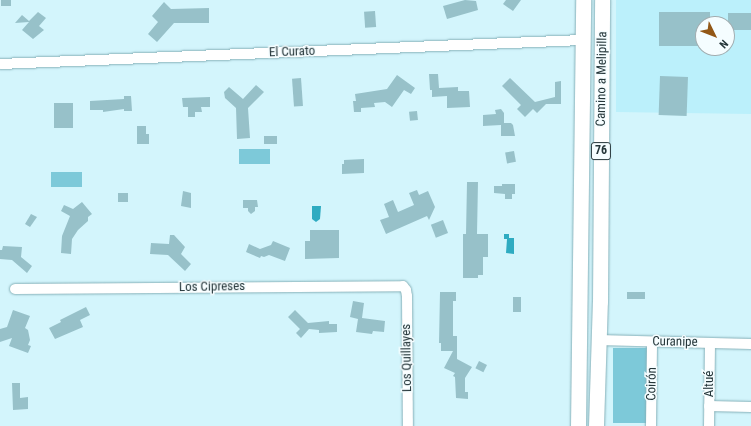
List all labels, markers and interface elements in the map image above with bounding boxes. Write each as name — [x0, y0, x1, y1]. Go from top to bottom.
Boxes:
north arrow — [695, 16, 735, 56]
street label: Camino a Melipilla — [593, 31, 611, 127]
text: N — [716, 37, 730, 51]
street label: El Curato — [269, 43, 315, 61]
road number: 76 — [590, 141, 612, 161]
street label: Los Cipreses — [179, 279, 245, 295]
street label: Los Quillayes — [399, 324, 415, 392]
street label: Curanipe — [652, 334, 698, 350]
street label: Coirón — [644, 367, 660, 401]
street label: Altué — [701, 371, 717, 397]

